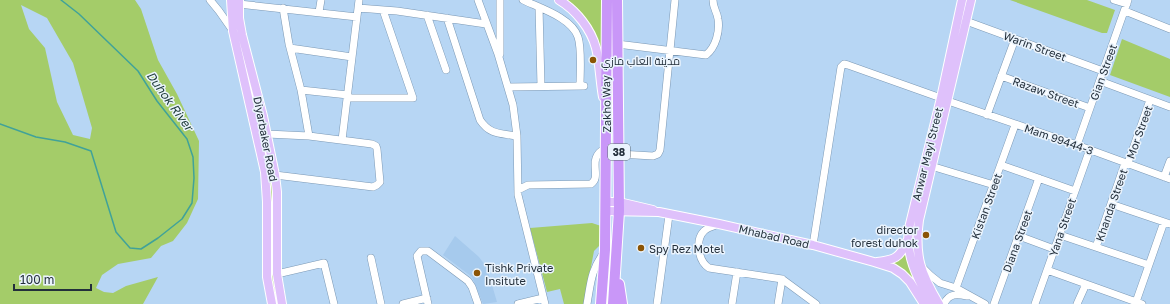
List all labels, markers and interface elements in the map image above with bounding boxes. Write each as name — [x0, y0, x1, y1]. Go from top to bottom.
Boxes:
street label: Warin Street — [1002, 29, 1068, 63]
street label: Gian Street — [1087, 42, 1119, 102]
place label: مدينة العاب مازي — [601, 54, 680, 70]
marker: مدينة العاب مازي — [588, 55, 598, 65]
water label: Duhok River — [143, 68, 198, 135]
street label: Razaw Street — [1011, 74, 1081, 110]
street label: Zakho Way — [599, 75, 613, 133]
street label: Diyarbaker Road — [251, 95, 281, 183]
street label: Mor Street — [1123, 104, 1155, 160]
street label: Anwar Mayi Street — [909, 106, 945, 202]
street label: Mam 99444-3 — [1023, 121, 1095, 157]
road number: 38 — [608, 144, 630, 160]
street label: Khanda Street — [1093, 167, 1129, 243]
street label: Kistan Street — [968, 171, 1004, 241]
street label: Yana Street — [1046, 196, 1078, 258]
street label: Diana Street — [1000, 208, 1034, 274]
street label: Mhabad Road — [738, 222, 810, 250]
place label: director forest duhok — [851, 223, 919, 249]
marker: director forest duhok — [921, 230, 931, 240]
place label: Spy Rez Motel — [649, 242, 724, 255]
marker: Spy Rez Motel — [636, 243, 646, 253]
place label: Tishk Private Insitute — [485, 261, 554, 287]
scale bar — [14, 266, 91, 292]
marker: Tishk Private Insitute — [472, 268, 482, 278]
text: 100 m — [20, 272, 54, 287]

